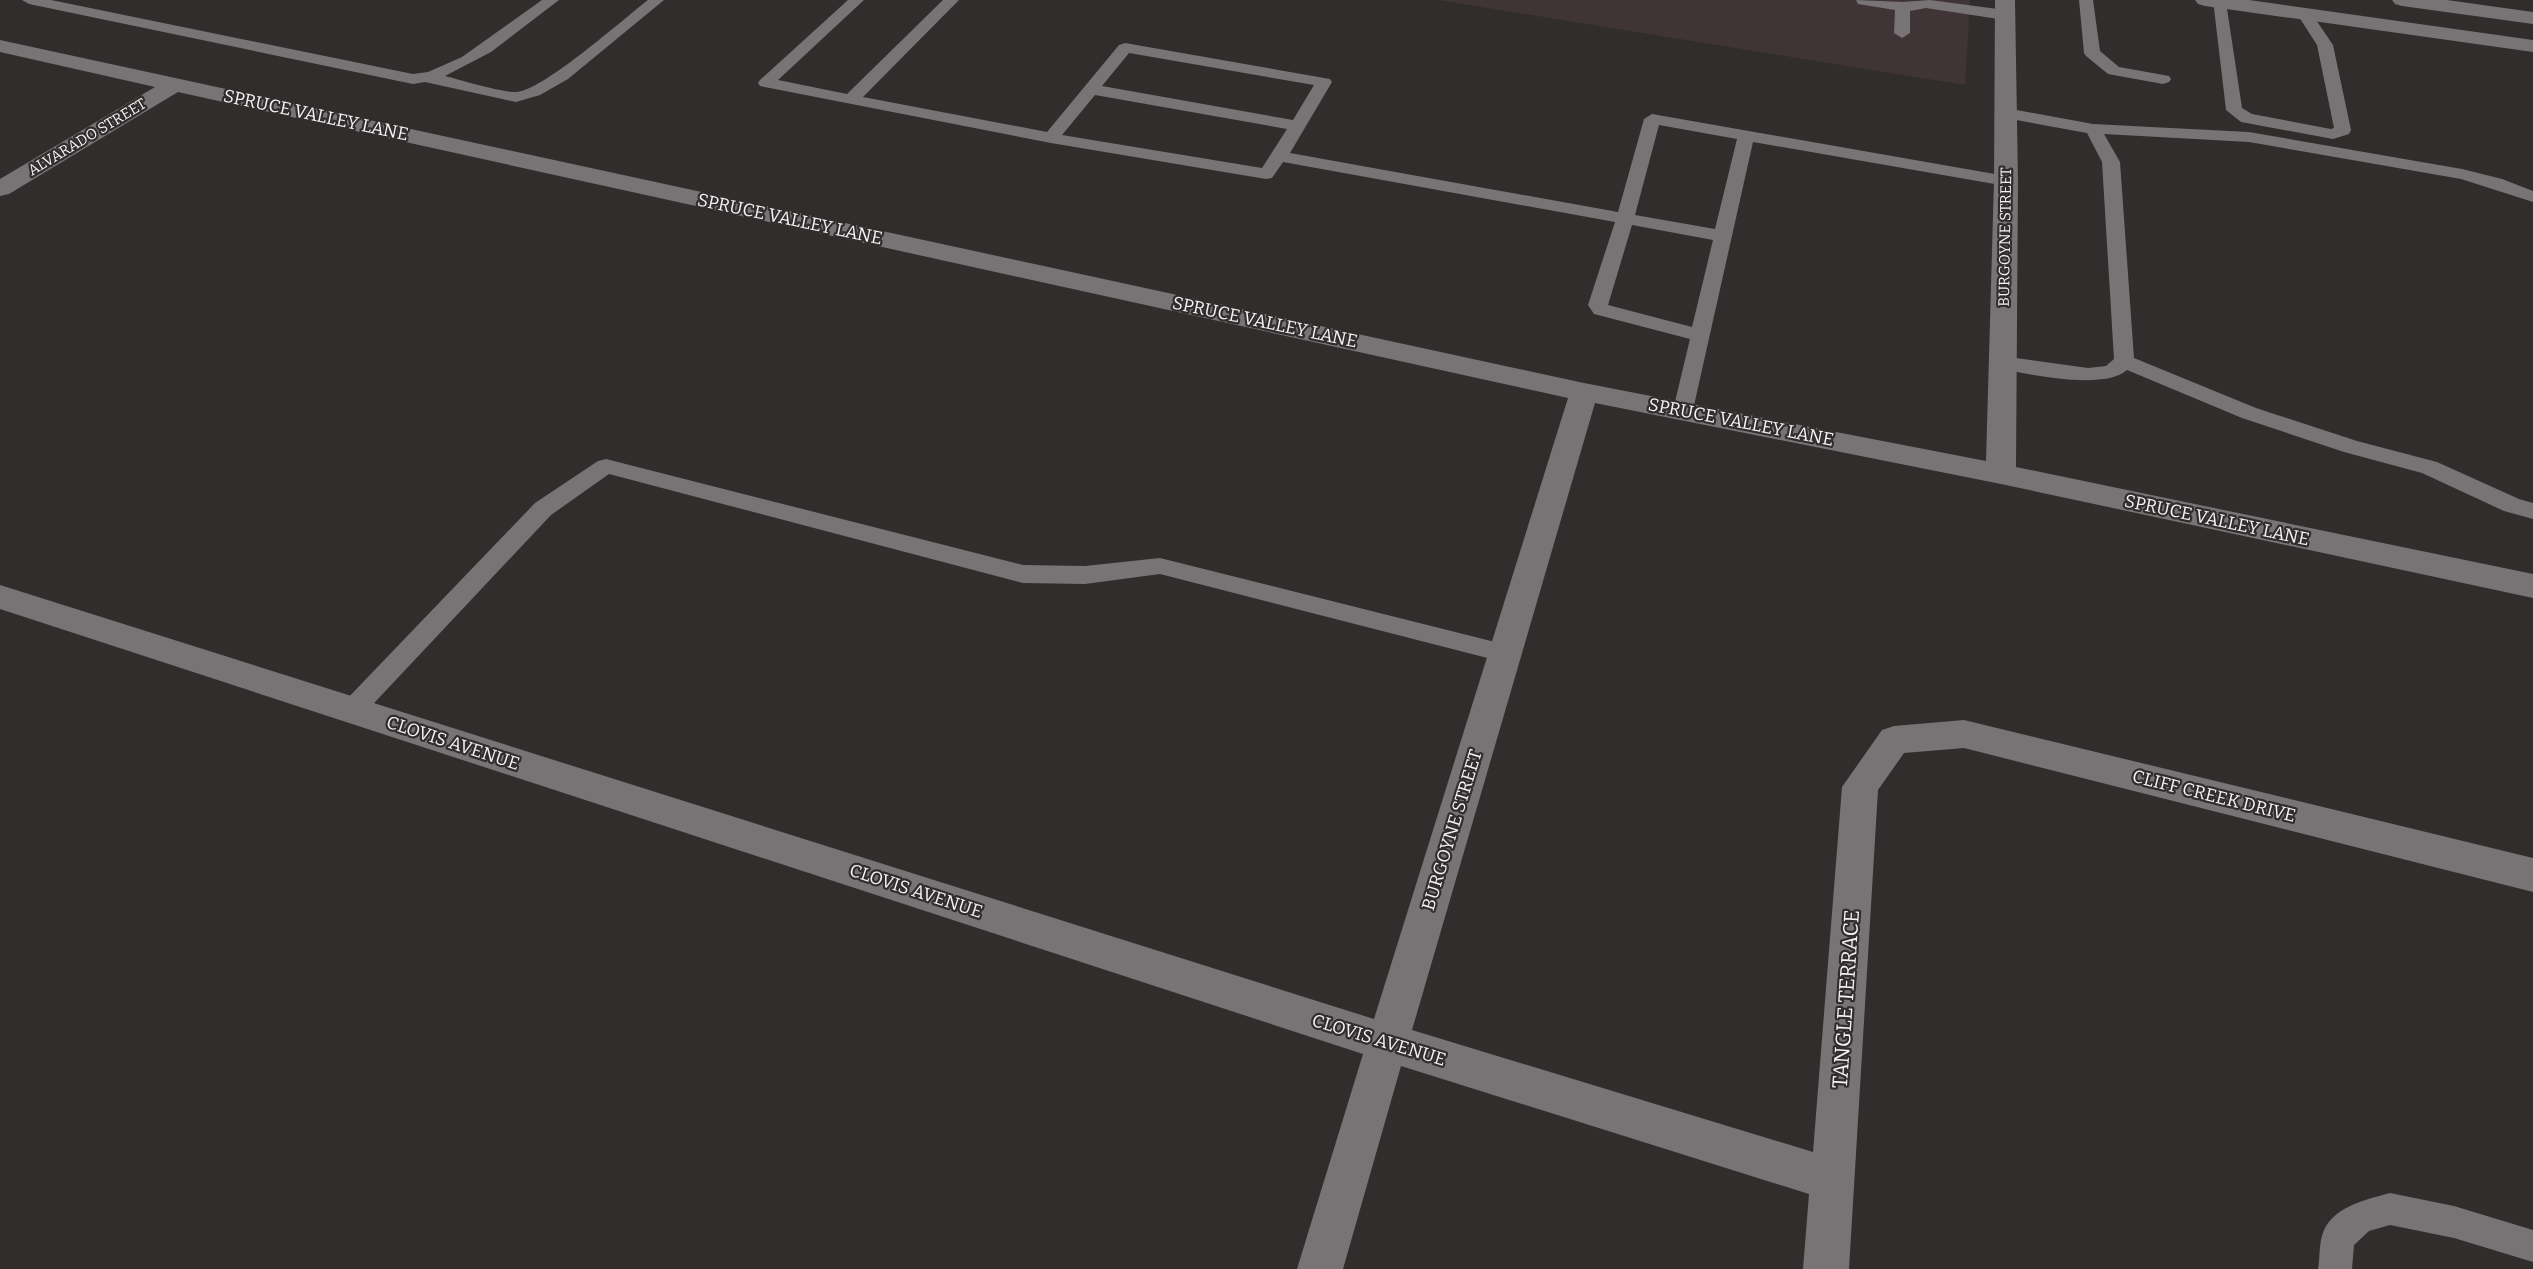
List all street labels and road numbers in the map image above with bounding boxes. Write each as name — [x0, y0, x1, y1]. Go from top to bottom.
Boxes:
street label: SPRUCE VALLEY LANE — [221, 85, 411, 145]
street label: ALVARADO STREET — [25, 94, 150, 179]
street label: BURGOYNE STREET — [1995, 167, 2015, 307]
street label: SPRUCE VALLEY LANE — [695, 189, 885, 249]
street label: SPRUCE VALLEY LANE — [1170, 292, 1360, 352]
street label: SPRUCE VALLEY LANE — [1646, 393, 1836, 451]
street label: SPRUCE VALLEY LANE — [2122, 490, 2312, 550]
street label: CLOVIS AVENUE — [384, 711, 522, 775]
street label: BURGOYNE STREET — [1417, 746, 1487, 913]
street label: CLIFF CREEK DRIVE — [2130, 765, 2298, 827]
street label: CLOVIS AVENUE — [847, 859, 985, 923]
street label: TANGLE TERRACE — [1827, 909, 1865, 1089]
street label: CLOVIS AVENUE — [1309, 1009, 1449, 1071]

